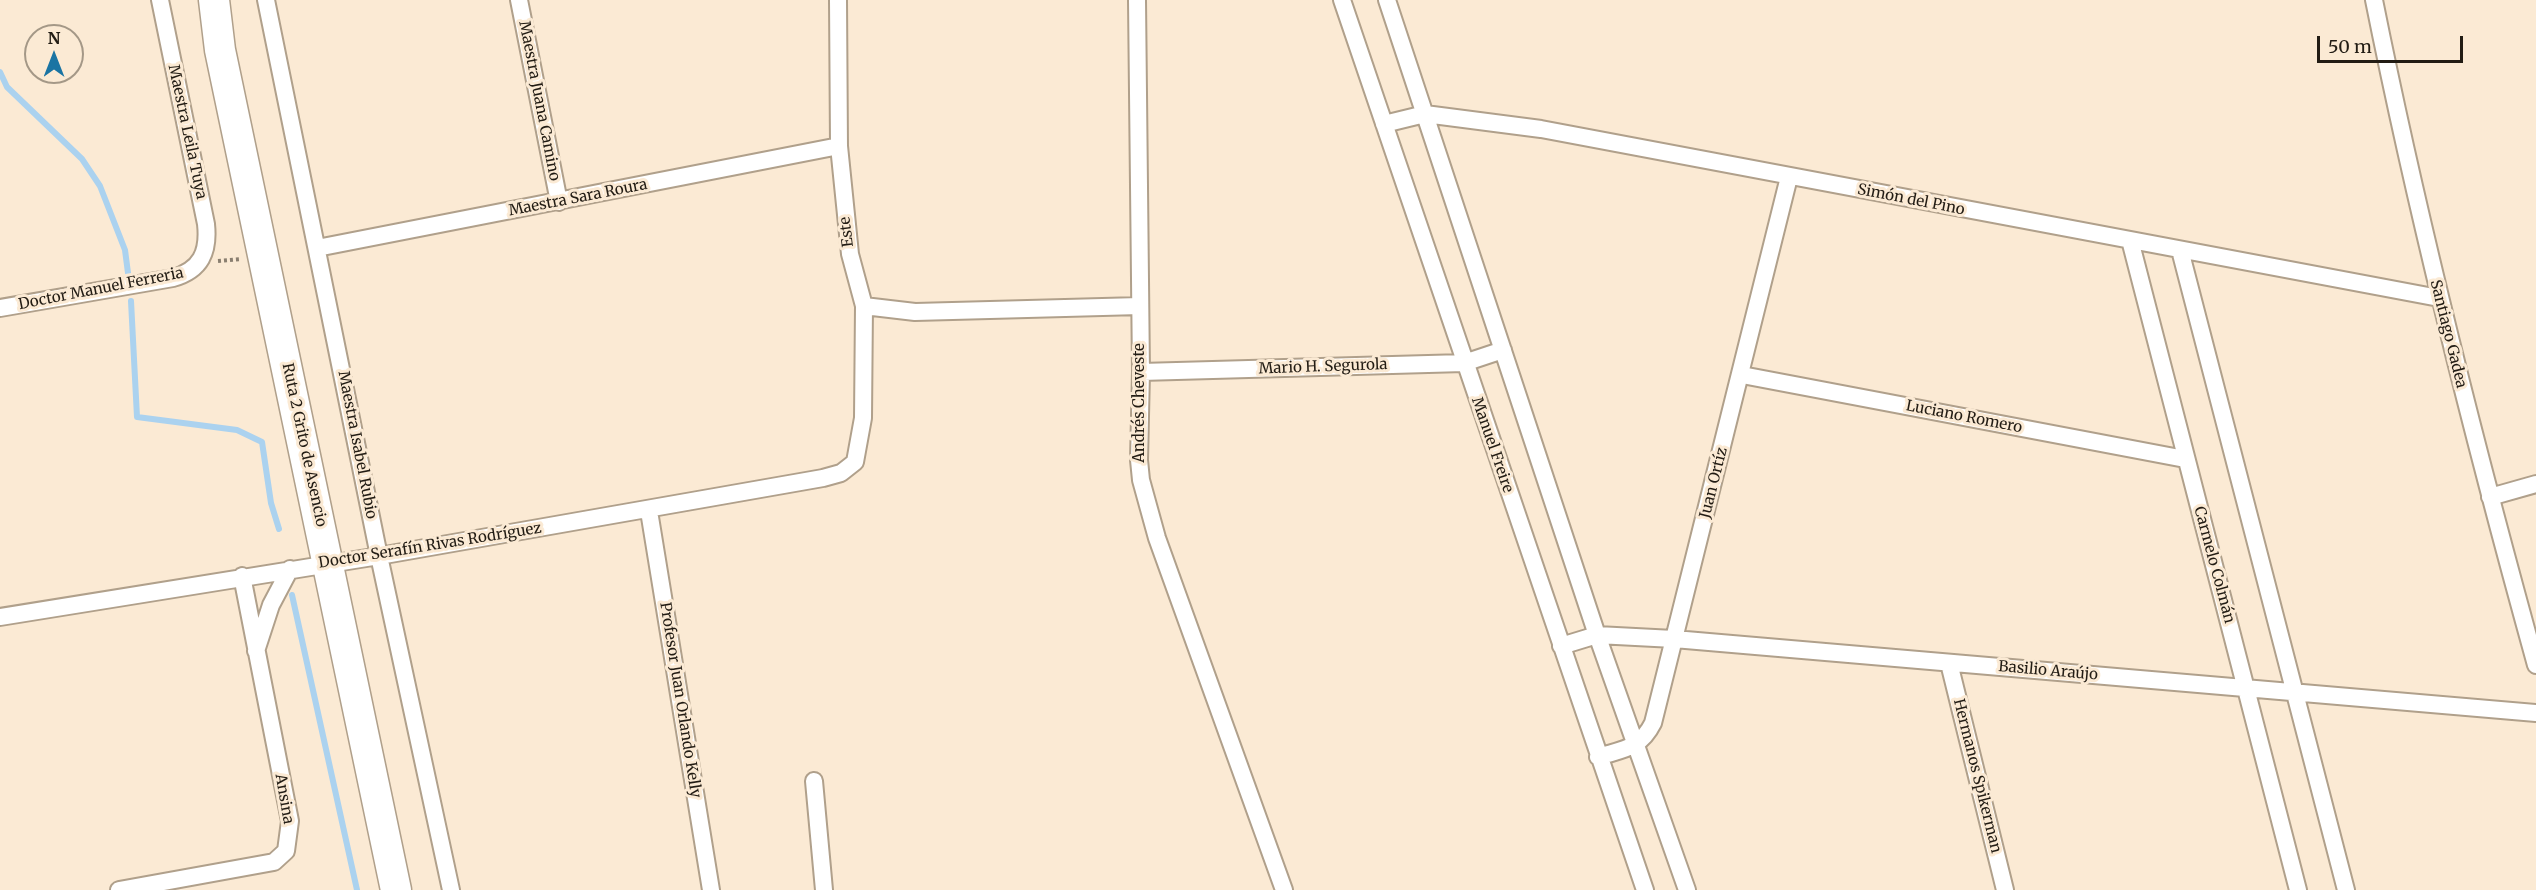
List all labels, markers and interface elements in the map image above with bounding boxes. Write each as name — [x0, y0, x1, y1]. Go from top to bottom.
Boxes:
street label: Maestra Juana Camino — [515, 19, 563, 183]
north arrow — [24, 24, 84, 84]
scale bar — [2320, 24, 2466, 62]
text: N — [48, 28, 60, 48]
text: 50 m — [2328, 35, 2372, 58]
street label: Maestra Leila Tuya — [164, 63, 210, 201]
street label: Maestra Sara Roura — [507, 176, 649, 220]
street label: Simón del Pino — [1856, 181, 1966, 219]
street label: Este — [836, 216, 858, 248]
street label: Doctor Manuel Ferreria — [17, 264, 185, 314]
street label: Santiago Gadea — [2426, 278, 2470, 390]
street label: Andrés Cheveste — [1131, 343, 1149, 463]
street label: Mario H. Segurola — [1258, 356, 1388, 378]
street label: Ruta 2 Grito de Asencio — [278, 362, 330, 528]
street label: Maestra Isabel Rubio — [334, 369, 380, 521]
street label: Manuel Freire — [1467, 395, 1517, 495]
street label: Luciano Romero — [1904, 397, 2024, 437]
street label: Juan Ortíz — [1696, 446, 1732, 520]
street label: Carmelo Colmán — [2190, 505, 2238, 625]
street label: Doctor Serafín Rivas Rodríguez — [317, 519, 543, 573]
street label: Profesor Juan Orlando Kelly — [656, 601, 704, 799]
street label: Basilio Araújo — [1997, 658, 2099, 684]
street label: Hermanos Spikerman — [1949, 697, 2005, 855]
street label: Ansina — [271, 773, 297, 825]

